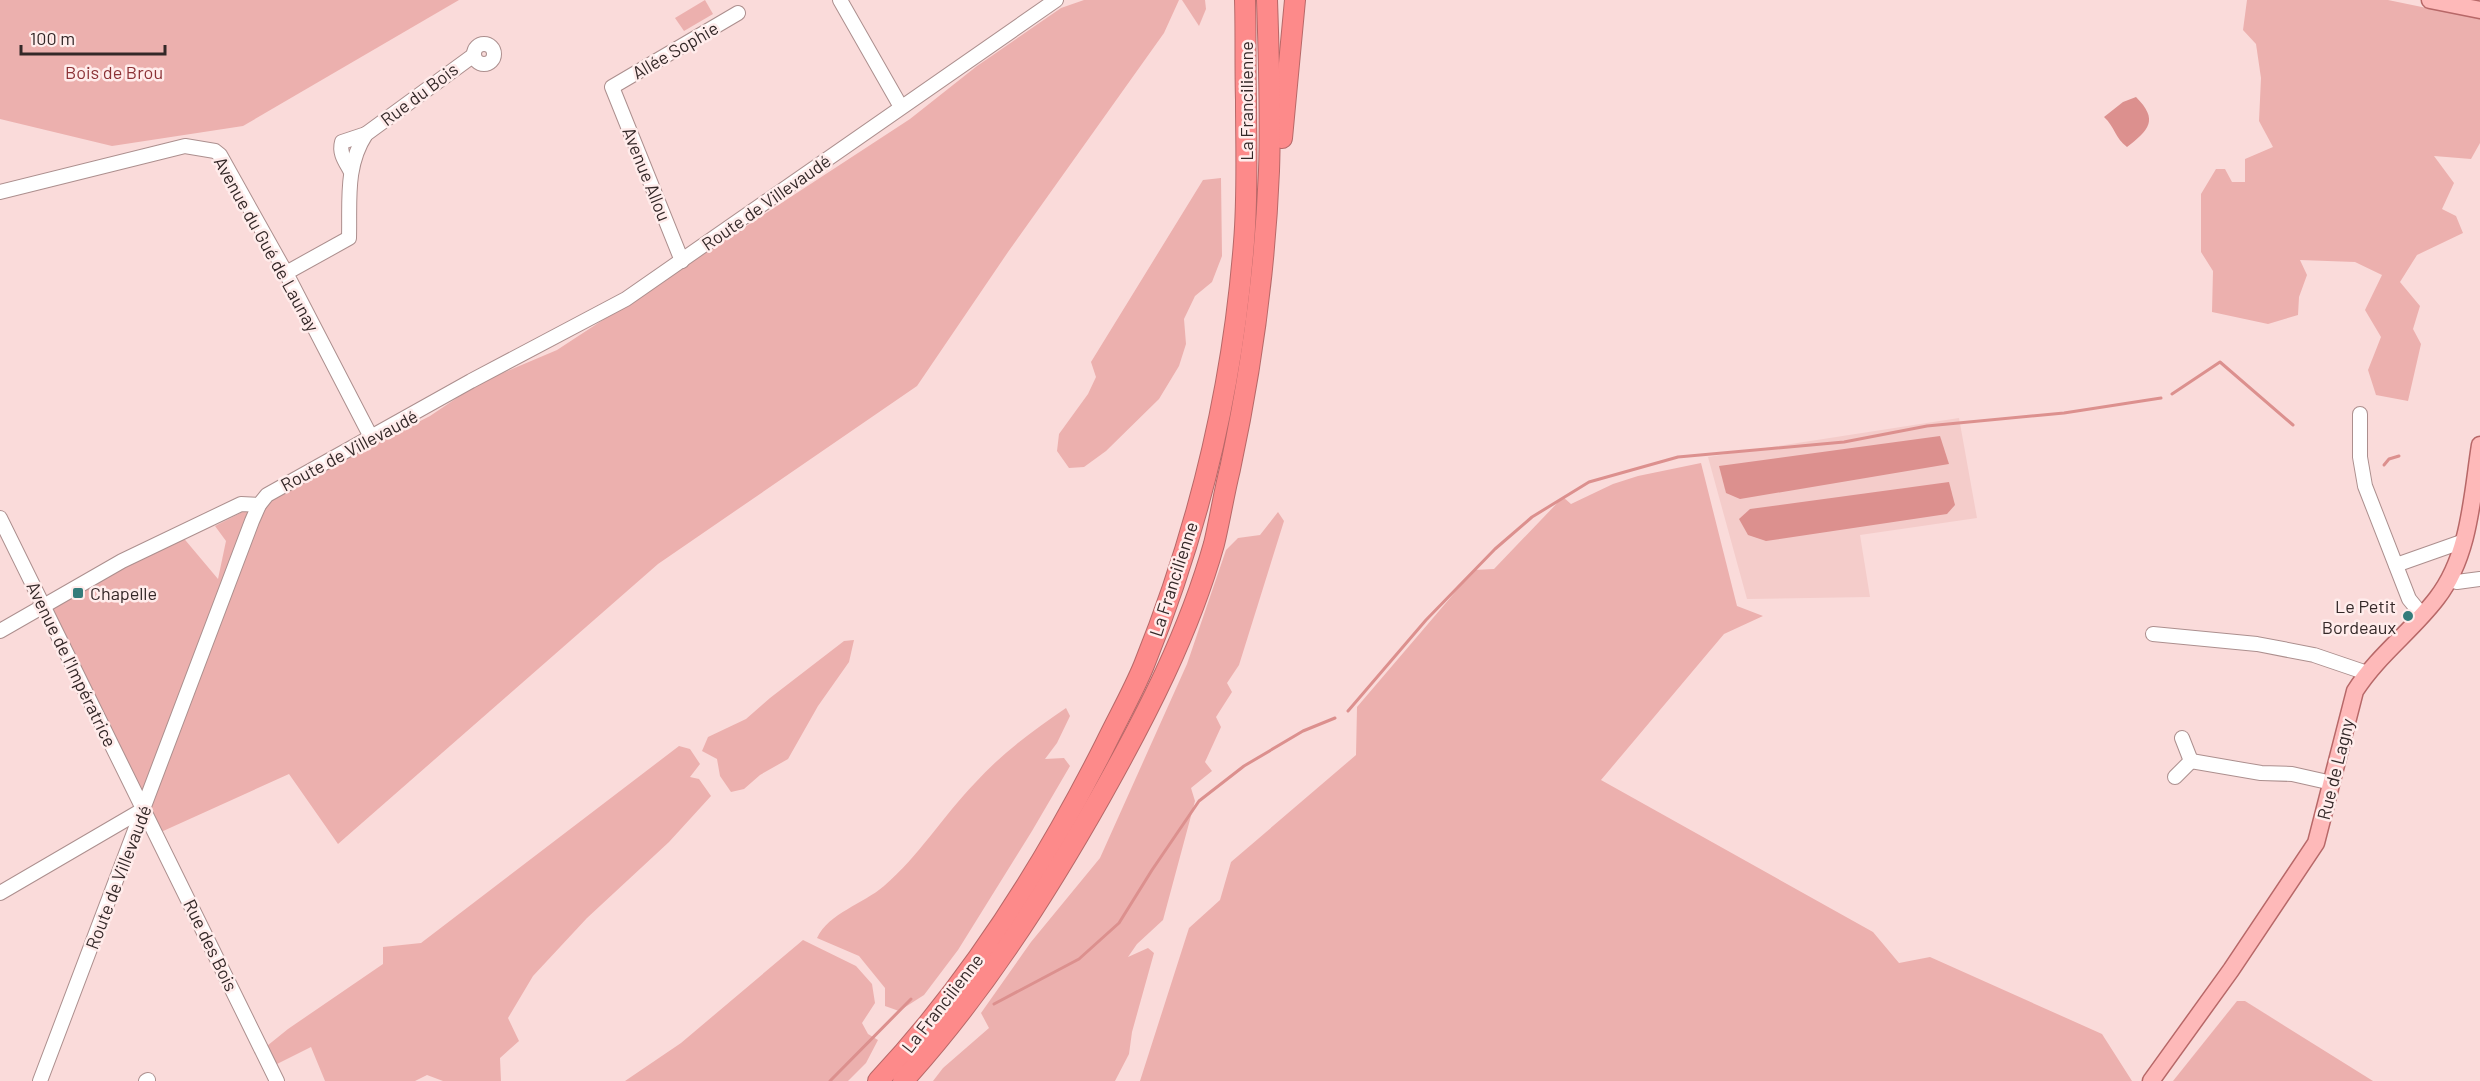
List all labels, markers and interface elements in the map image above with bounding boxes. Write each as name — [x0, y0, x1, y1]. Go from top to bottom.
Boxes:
street label: Allée Sophie — [628, 16, 722, 84]
scale bar — [21, 18, 165, 56]
text: 100 m — [30, 27, 75, 49]
street label: La Francilienne — [1235, 41, 1257, 161]
street label: Rue du Bois — [376, 58, 462, 130]
park label: Bois de Brou — [65, 61, 163, 83]
street label: Avenue Allou — [618, 124, 676, 224]
street label: Route de Villevaudé — [697, 149, 835, 255]
street label: Avenue du Gué de Launay — [210, 153, 324, 335]
street label: Route de Villevaudé — [277, 405, 421, 495]
street label: La Francilienne — [1144, 519, 1202, 639]
street label: Avenue de l'Impératrice — [22, 578, 122, 750]
place label: Chapelle — [90, 582, 157, 604]
marker: Chapelle — [71, 586, 85, 600]
place label: Le Petit Bordeaux — [2322, 595, 2396, 638]
marker: Le Petit Bordeaux — [2401, 609, 2415, 623]
street label: Rue de Lagny — [2312, 716, 2358, 822]
street label: Route de Villevaudé — [80, 802, 156, 952]
street label: Rue des Bois — [179, 895, 243, 995]
street label: La Francilienne — [897, 949, 987, 1057]

